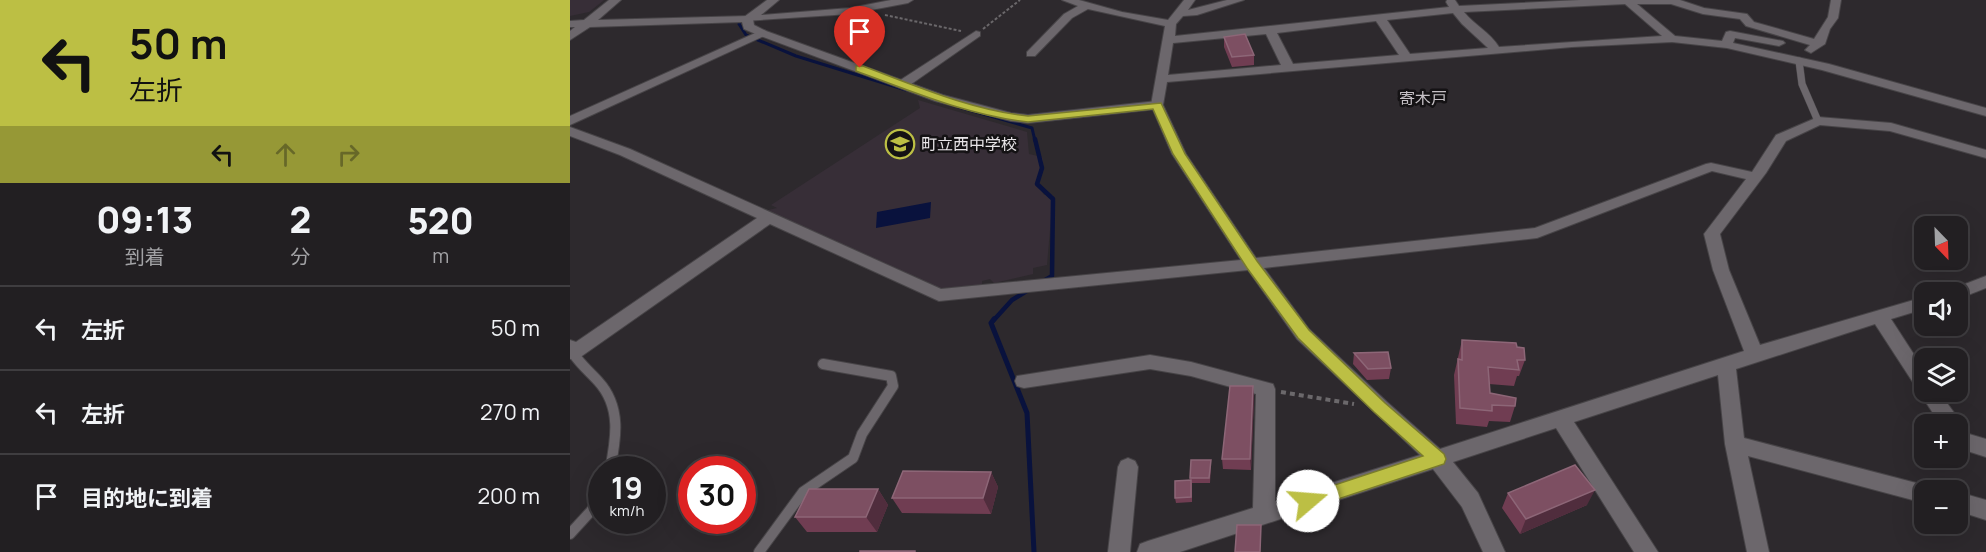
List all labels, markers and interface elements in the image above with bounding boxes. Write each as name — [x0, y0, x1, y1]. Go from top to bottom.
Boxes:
pin — [834, 6, 885, 68]
text: 50 m — [129, 14, 227, 72]
icon: arrive — [843, 15, 876, 48]
icon: left — [30, 24, 108, 102]
text: 左折 — [129, 71, 183, 108]
district label: 寄木戸 — [1399, 87, 1447, 109]
school or university icon: 町立西中学校 — [884, 128, 916, 160]
place label: 町立西中学校 — [921, 133, 1017, 155]
icon: left — [206, 138, 239, 171]
icon: ahead — [269, 138, 302, 171]
icon: right — [332, 138, 365, 171]
text: 09:13 — [96, 195, 193, 244]
text: 2 — [290, 195, 311, 244]
text: 520 — [407, 196, 474, 245]
north arrow — [1914, 216, 1968, 270]
map controls — [1914, 216, 1968, 534]
text: m — [432, 242, 449, 269]
text: 到着 — [125, 243, 165, 270]
text: 分 — [290, 243, 310, 270]
button: sound — [1914, 282, 1968, 336]
icon: left — [30, 312, 63, 345]
text: 50 m — [491, 313, 540, 343]
text: 左折 — [81, 315, 125, 345]
button: layers — [1914, 348, 1968, 402]
icon: left — [30, 396, 63, 429]
text: 270 m — [480, 397, 540, 427]
text: 左折 — [81, 399, 125, 429]
button: + — [1914, 414, 1968, 468]
speed limit sign: 30 — [678, 456, 756, 534]
text: 19 — [611, 467, 643, 508]
position arrow — [1276, 469, 1340, 533]
icon: arrive — [30, 480, 63, 513]
button: − — [1914, 480, 1968, 534]
text: 200 m — [478, 481, 540, 511]
text: 目的地に到着 — [81, 483, 213, 513]
text: km/h — [610, 500, 644, 521]

